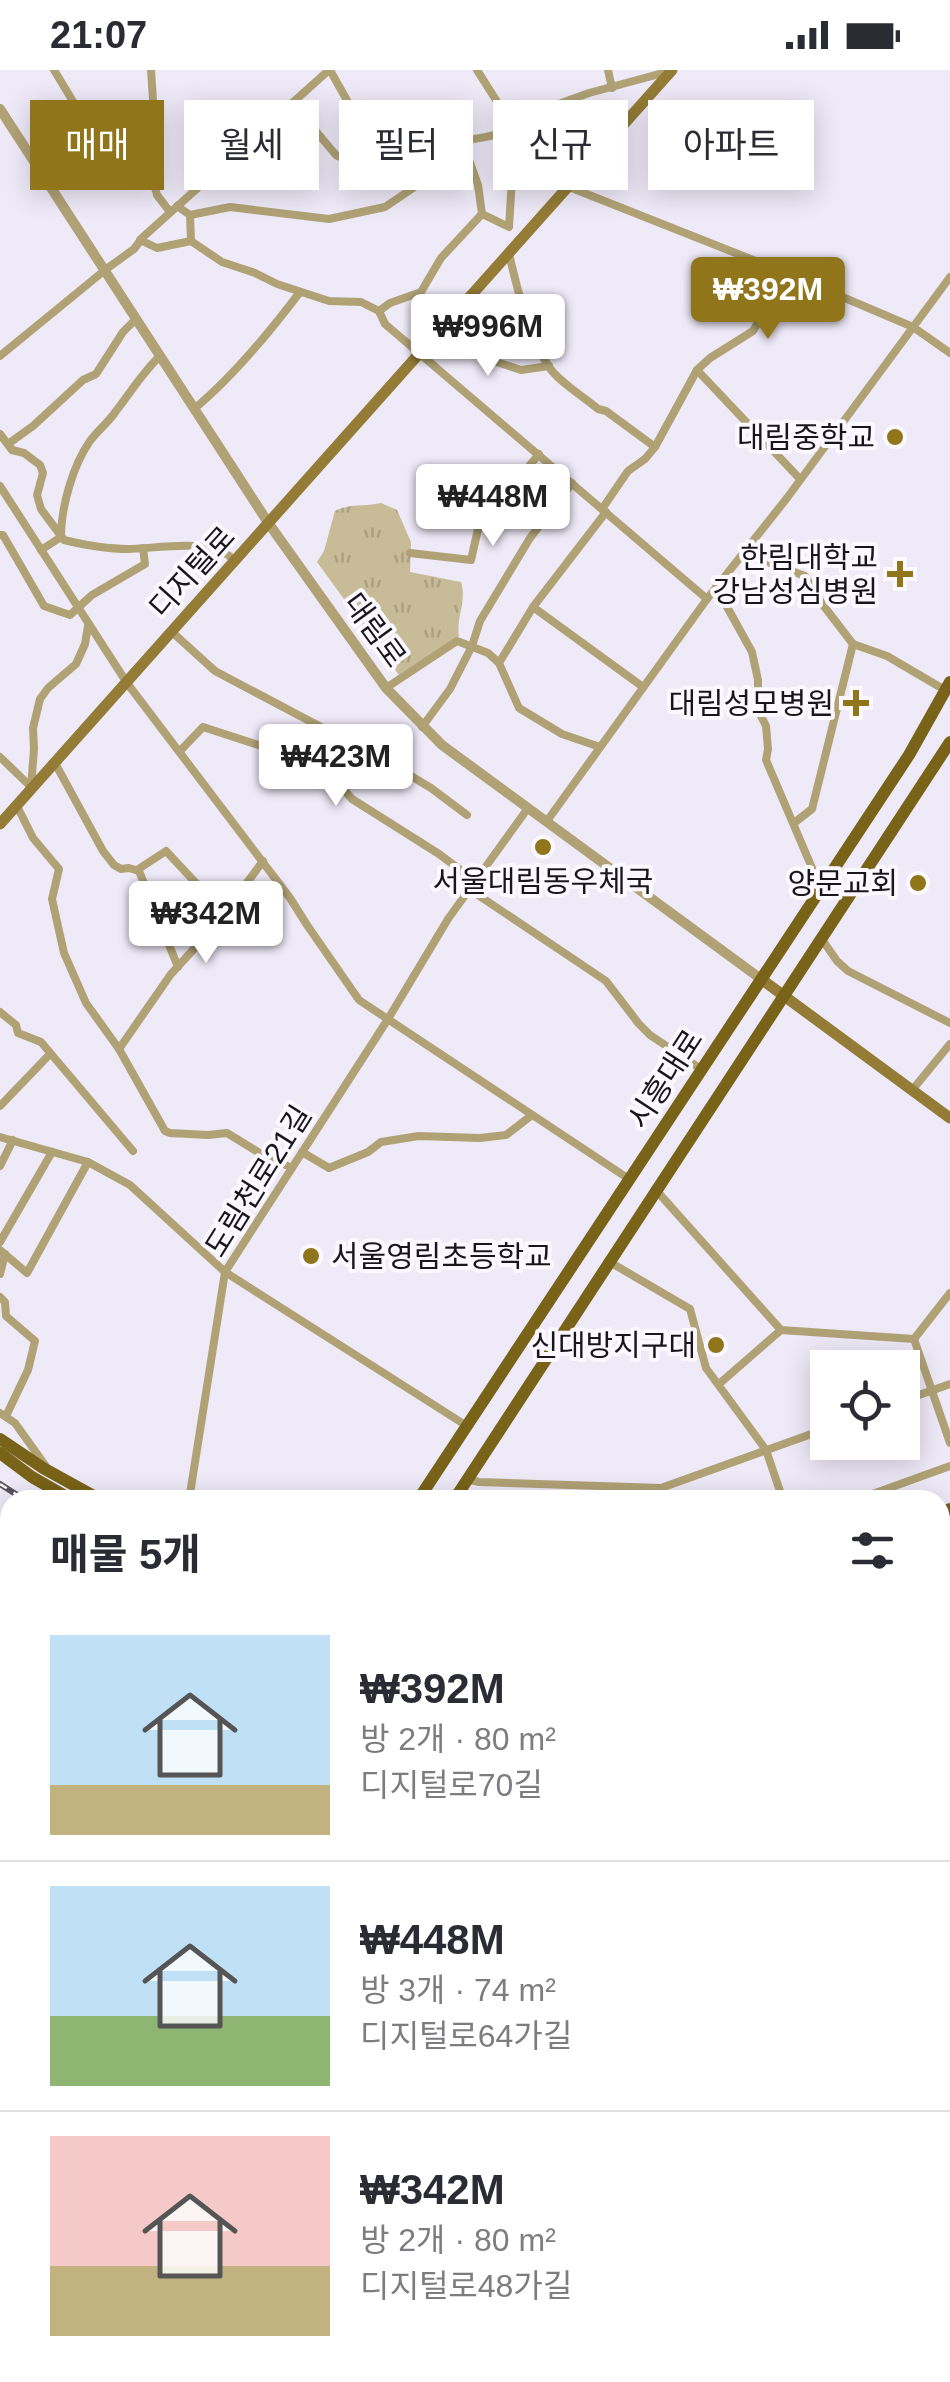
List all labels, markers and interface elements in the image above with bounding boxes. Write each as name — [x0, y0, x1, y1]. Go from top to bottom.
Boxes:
text: 21:07 — [50, 14, 147, 56]
chip: 매매 — [30, 100, 164, 190]
chip: 월세 — [184, 100, 319, 190]
chip: 필터 — [339, 100, 473, 190]
chip: 신규 — [493, 100, 628, 190]
chip: 아파트 — [648, 100, 814, 190]
pin: ₩392M — [698, 257, 838, 342]
text: ₩392M — [713, 271, 823, 307]
pin: ₩996M — [418, 294, 558, 379]
text: ₩996M — [433, 308, 543, 344]
place label: 대림중학교 — [737, 421, 875, 454]
marker: 대림중학교 — [884, 426, 906, 448]
pin: ₩448M — [423, 464, 563, 549]
text: ₩448M — [438, 478, 548, 514]
street label: 디지털로 — [143, 520, 241, 624]
place label: 한림대학교 강남성심병원 — [712, 541, 878, 608]
marker: 한림대학교 강남성심병원 — [887, 561, 913, 587]
street label: 대림로 — [337, 587, 413, 673]
place label: 대림성모병원 — [668, 687, 834, 720]
marker: 대림성모병원 — [843, 690, 869, 716]
pin: ₩423M — [266, 724, 406, 809]
text: ₩423M — [281, 738, 391, 774]
marker: 서울대림동우체국 — [532, 836, 554, 858]
place label: 서울대림동우체국 — [433, 865, 653, 898]
place label: 양문교회 — [788, 867, 898, 900]
marker: 양문교회 — [907, 872, 929, 894]
pin: ₩342M — [136, 881, 276, 966]
text: ₩342M — [151, 895, 261, 931]
street label: 시흥대로 — [621, 1024, 709, 1134]
street label: 도림천로21길 — [199, 1100, 317, 1262]
place label: 서울영림초등학교 — [331, 1240, 552, 1273]
marker: 서울영림초등학교 — [300, 1245, 322, 1267]
place label: 신대방지구대 — [530, 1329, 696, 1362]
marker: 신대방지구대 — [705, 1334, 727, 1356]
map controls — [810, 1350, 920, 1460]
button: locate — [810, 1350, 920, 1460]
icon: filters — [845, 1523, 900, 1578]
text: 매물 5개 — [50, 1531, 201, 1578]
text: ₩392M — [360, 1665, 505, 1712]
icon: home — [130, 1675, 250, 1795]
text: 방 2개 · 80 m² — [360, 1721, 556, 1757]
text: 디지털로70길 — [360, 1767, 543, 1803]
text: ₩448M — [360, 1916, 505, 1963]
icon: home — [130, 1926, 250, 2046]
text: 방 3개 · 74 m² — [360, 1972, 556, 2008]
text: 디지털로64가길 — [360, 2018, 572, 2054]
text: ₩342M — [360, 2166, 505, 2213]
icon: home — [130, 2176, 250, 2296]
text: 방 2개 · 80 m² — [360, 2222, 556, 2258]
text: 디지털로48가길 — [360, 2268, 572, 2304]

